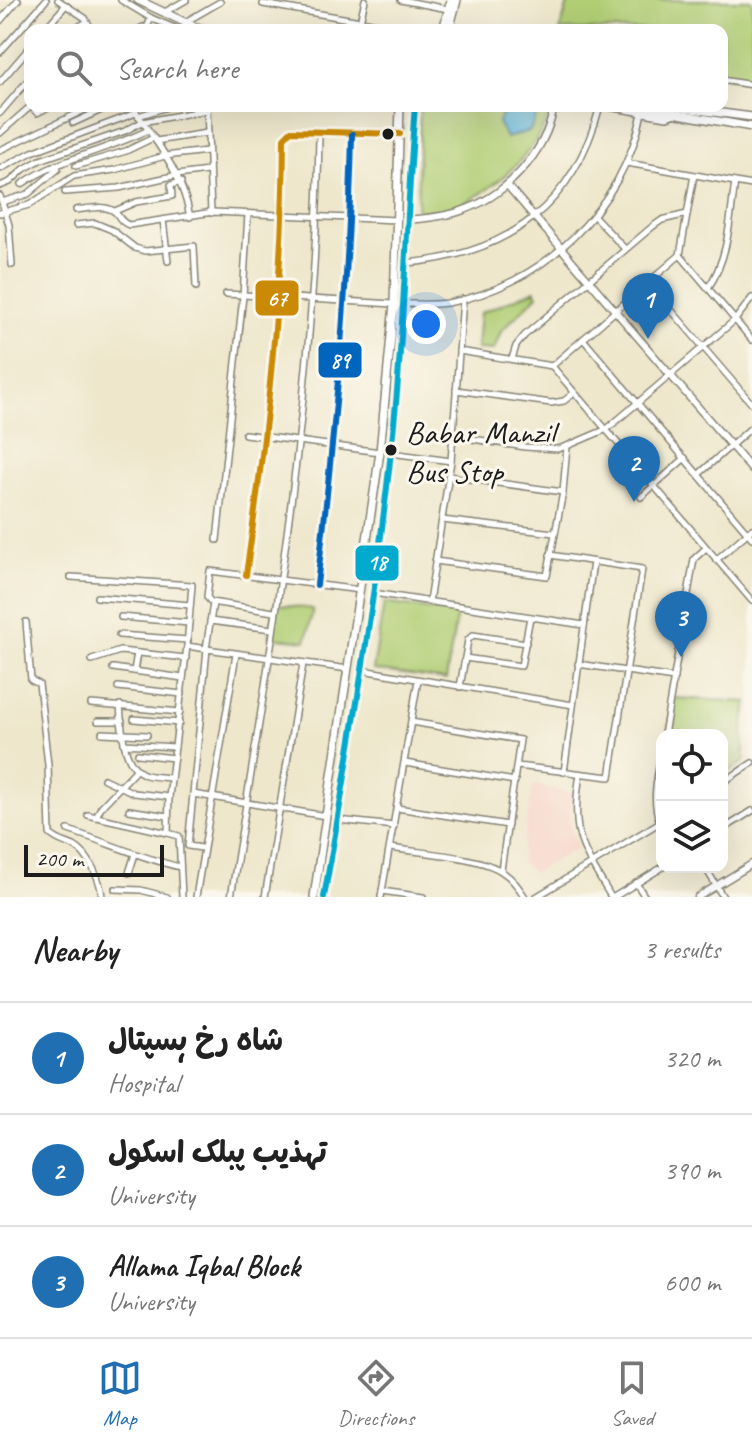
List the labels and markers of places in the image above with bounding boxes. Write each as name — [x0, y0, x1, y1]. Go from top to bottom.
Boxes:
unlabelled marker — [380, 126, 396, 142]
pin: 1 — [622, 273, 674, 339]
place label: Babar Manzil Bus Stop — [406, 412, 561, 492]
pin: 2 — [608, 436, 660, 502]
marker: Babar Manzil Bus Stop — [383, 442, 399, 458]
pin: 3 — [655, 591, 707, 657]

